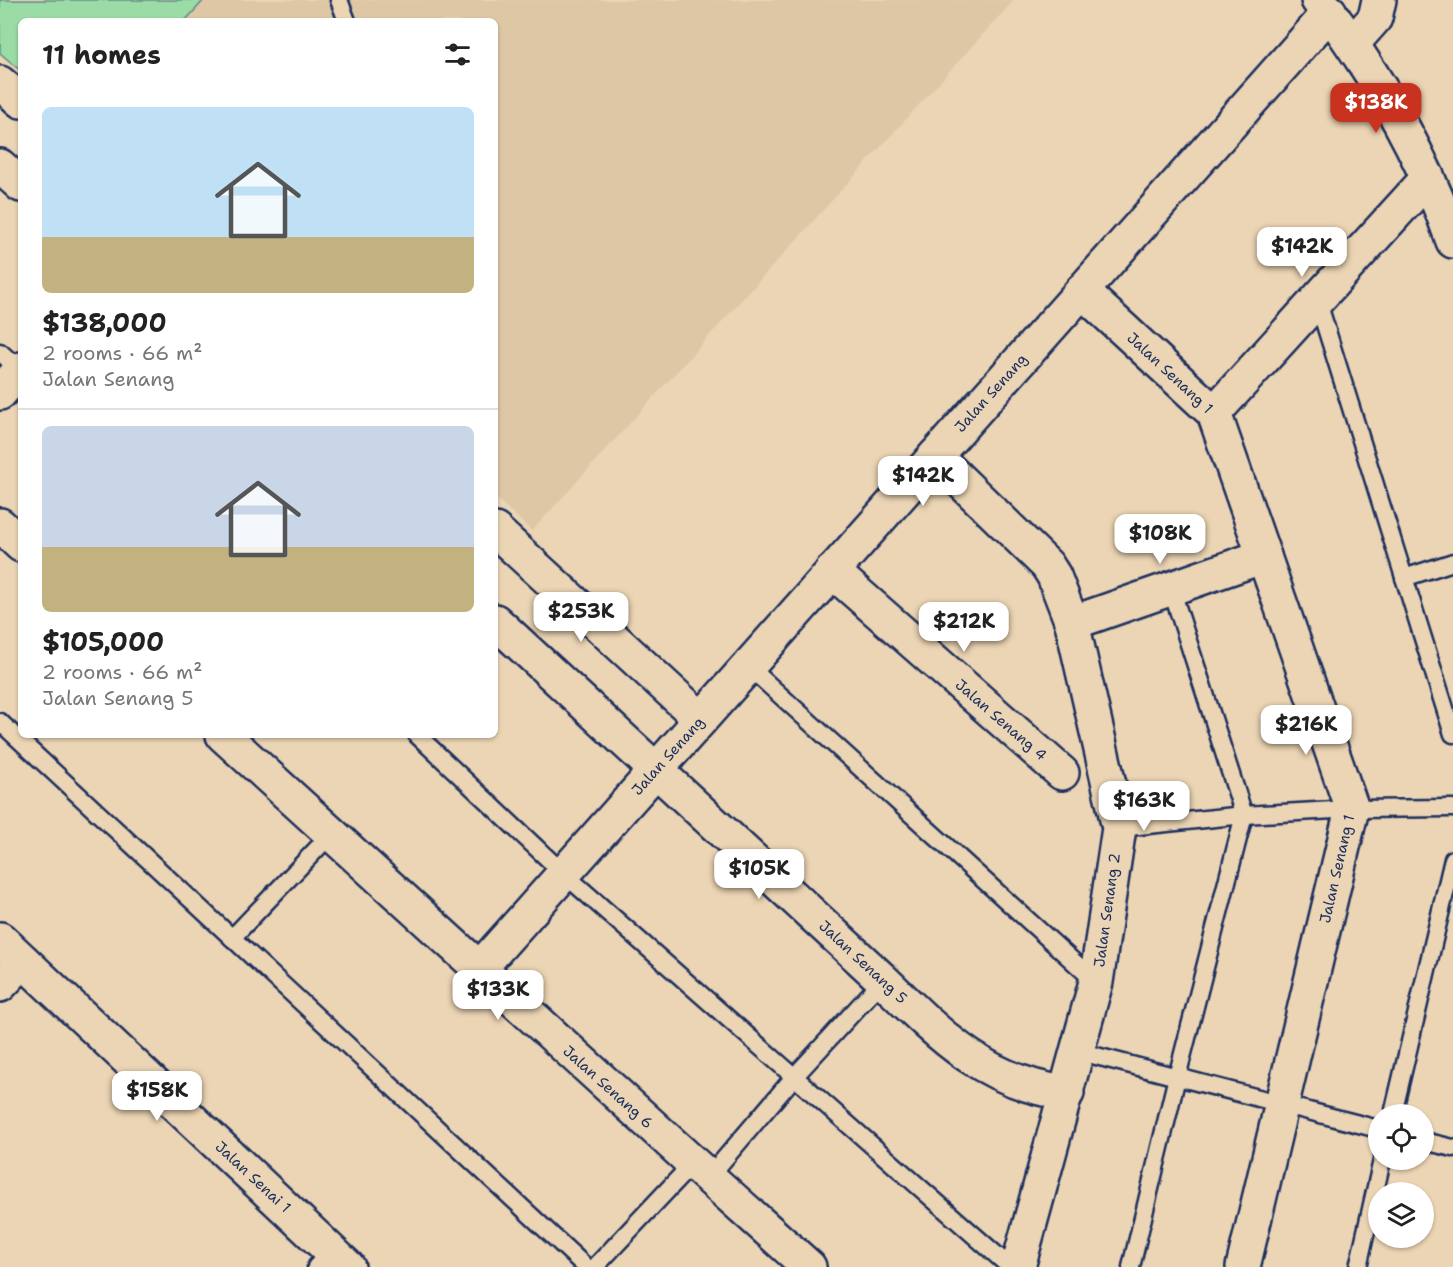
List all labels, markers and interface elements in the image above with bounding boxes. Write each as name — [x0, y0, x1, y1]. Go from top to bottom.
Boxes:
text: 11 homes — [42, 37, 161, 72]
icon: filters — [441, 38, 474, 71]
pin: $138K — [1334, 83, 1418, 134]
text: $138K — [1344, 89, 1408, 115]
icon: home — [204, 146, 312, 254]
pin: $142K — [1260, 227, 1344, 278]
text: $142K — [1271, 233, 1333, 259]
text: $138,000 — [42, 305, 167, 340]
street label: Jalan Senang 1 — [1123, 328, 1217, 418]
text: 2 rooms · 66 m² — [42, 340, 203, 366]
street label: Jalan Senang — [950, 349, 1032, 437]
text: Jalan Senang — [42, 366, 175, 392]
pin: $142K — [881, 456, 965, 507]
text: $142K — [892, 462, 954, 488]
icon: home — [204, 465, 312, 573]
pin: $108K — [1118, 514, 1202, 565]
text: $108K — [1128, 520, 1192, 546]
pin: $253K — [539, 592, 623, 643]
text: $253K — [547, 598, 615, 624]
pin: $212K — [922, 602, 1006, 653]
text: $212K — [933, 608, 995, 634]
text: $105,000 — [42, 624, 164, 659]
text: 2 rooms · 66 m² — [42, 659, 203, 685]
street label: Jalan Senang 4 — [951, 675, 1051, 765]
text: Jalan Senang 5 — [42, 685, 194, 711]
pin: $216K — [1264, 705, 1348, 756]
text: $216K — [1275, 711, 1337, 737]
street label: Jalan Senang — [627, 712, 709, 800]
pin: $163K — [1102, 781, 1186, 832]
text: $163K — [1113, 787, 1175, 813]
street label: Jalan Senang 1 — [1315, 813, 1359, 925]
pin: $105K — [717, 849, 801, 900]
street label: Jalan Senang 2 — [1089, 852, 1125, 968]
text: $105K — [728, 855, 790, 881]
street label: Jalan Senang 5 — [815, 916, 911, 1008]
pin: $133K — [456, 970, 540, 1021]
text: $133K — [467, 976, 529, 1002]
street label: Jalan Senang 6 — [559, 1041, 657, 1133]
pin: $158K — [115, 1071, 199, 1122]
text: $158K — [126, 1077, 188, 1103]
map controls — [1368, 1104, 1434, 1248]
button: locate — [1368, 1104, 1434, 1170]
street label: Jalan Senai 1 — [211, 1137, 295, 1217]
button: layers — [1368, 1182, 1434, 1248]

